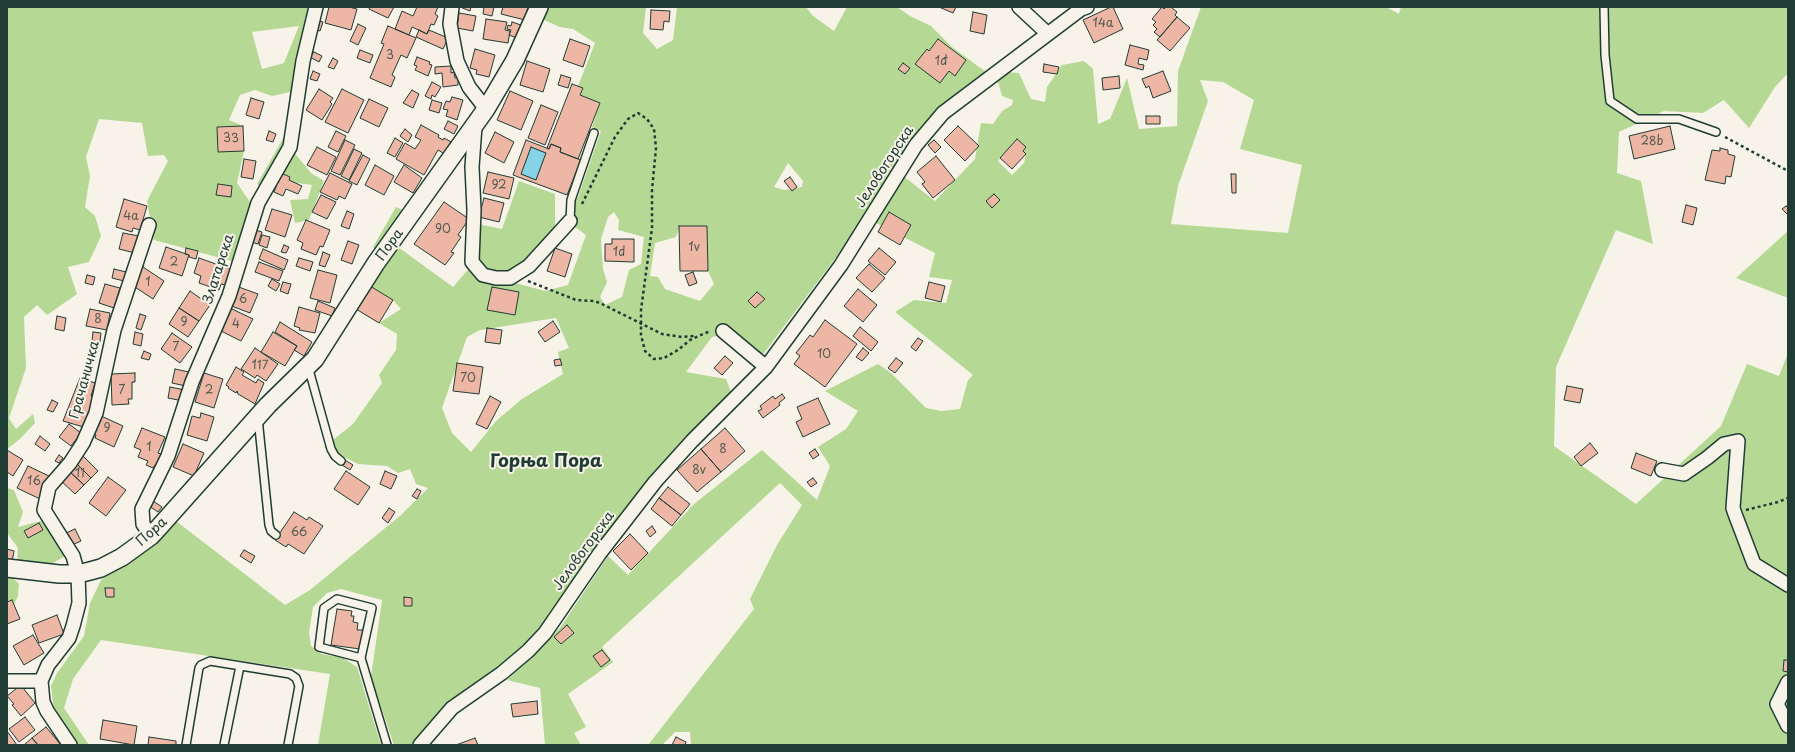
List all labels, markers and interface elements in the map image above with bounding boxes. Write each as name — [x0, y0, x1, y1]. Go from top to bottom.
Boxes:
house number: 14a — [1093, 17, 1113, 31]
house number: 3 — [386, 49, 394, 63]
house number: 1đ — [935, 55, 947, 69]
street label: Јеловогорска — [852, 123, 918, 211]
house number: 33 — [223, 132, 239, 146]
house number: 28b — [1641, 135, 1663, 149]
house number: 92 — [491, 179, 507, 193]
house number: 4a — [123, 210, 139, 224]
house number: 90 — [435, 223, 451, 237]
street label: Пора — [373, 226, 407, 264]
street label: Златарска — [200, 232, 238, 306]
house number: 1v — [688, 241, 700, 255]
house number: 1d — [613, 246, 625, 260]
house number: 2 — [170, 256, 178, 270]
house number: 1 — [145, 276, 151, 290]
house number: 6 — [239, 293, 247, 307]
house number: 8 — [94, 313, 102, 327]
house number: 9 — [180, 316, 188, 330]
house number: 4 — [232, 318, 240, 332]
street label: Грачаничка — [66, 339, 104, 421]
house number: 7 — [173, 341, 179, 355]
house number: 10 — [817, 348, 831, 362]
house number: 117 — [252, 359, 268, 373]
house number: 70 — [460, 372, 476, 386]
house number: 7 — [119, 384, 125, 398]
house number: 2 — [205, 384, 213, 398]
house number: 9 — [103, 422, 111, 436]
house number: 1 — [146, 441, 152, 455]
house number: 8 — [719, 443, 727, 457]
district label: Горња Пора — [490, 451, 602, 473]
house number: 8v — [692, 464, 706, 478]
house number: 11 — [75, 467, 85, 481]
house number: 16 — [27, 475, 41, 489]
street label: Јеловогорска — [550, 508, 618, 594]
street label: Пора — [133, 514, 171, 550]
house number: 66 — [291, 526, 307, 540]

